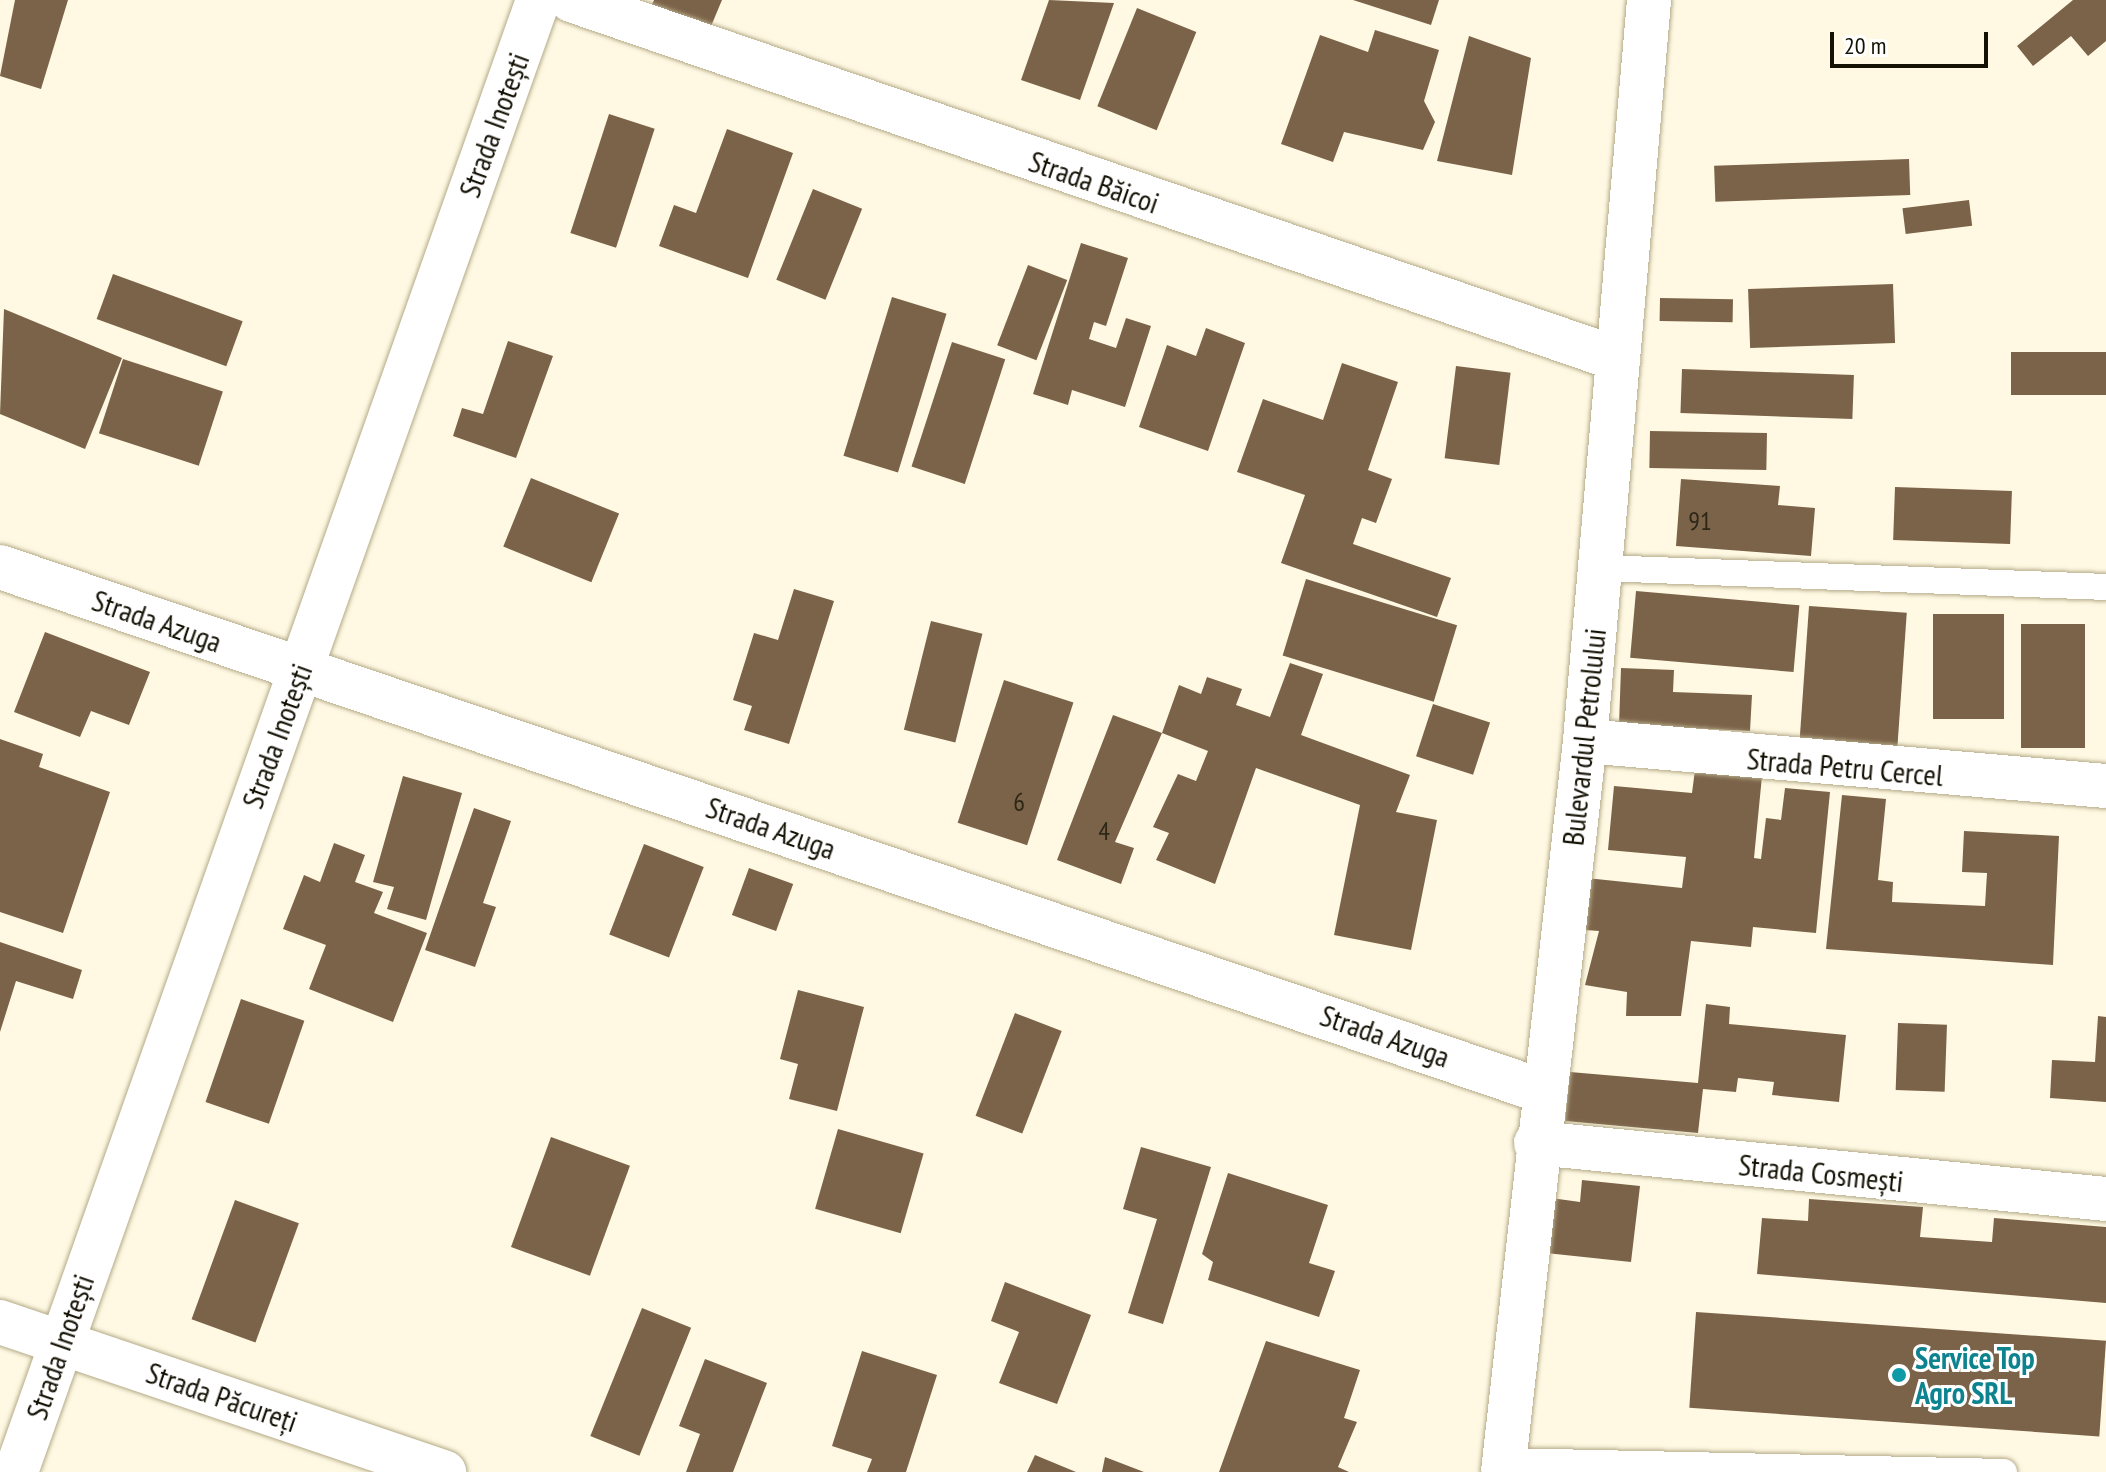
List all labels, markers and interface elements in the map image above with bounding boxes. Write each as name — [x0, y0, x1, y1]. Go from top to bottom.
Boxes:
scale bar — [1834, 16, 1992, 66]
text: 20 m — [1844, 30, 1886, 61]
street label: Strada Inotești — [451, 48, 537, 202]
street label: Strada Băicoi — [1024, 143, 1164, 221]
house number: 91 — [1688, 505, 1712, 537]
street label: Strada Azuga — [87, 582, 227, 660]
street label: Bulevardul Petrolului — [1555, 627, 1613, 847]
street label: Strada Inotești — [234, 659, 320, 813]
street label: Strada Petru Cercel — [1745, 741, 1945, 793]
house number: 6 — [1013, 786, 1025, 818]
street label: Strada Azuga — [701, 789, 841, 867]
house number: 4 — [1098, 815, 1110, 847]
street label: Strada Azuga — [1315, 997, 1455, 1075]
street label: Strada Cosmești — [1737, 1146, 1905, 1200]
street label: Strada Inotești — [18, 1270, 102, 1424]
place label: Service Top Agro SRL — [1915, 1340, 2035, 1410]
street label: Strada Păcureți — [142, 1354, 302, 1440]
marker: Service Top Agro SRL — [1890, 1366, 1908, 1384]

